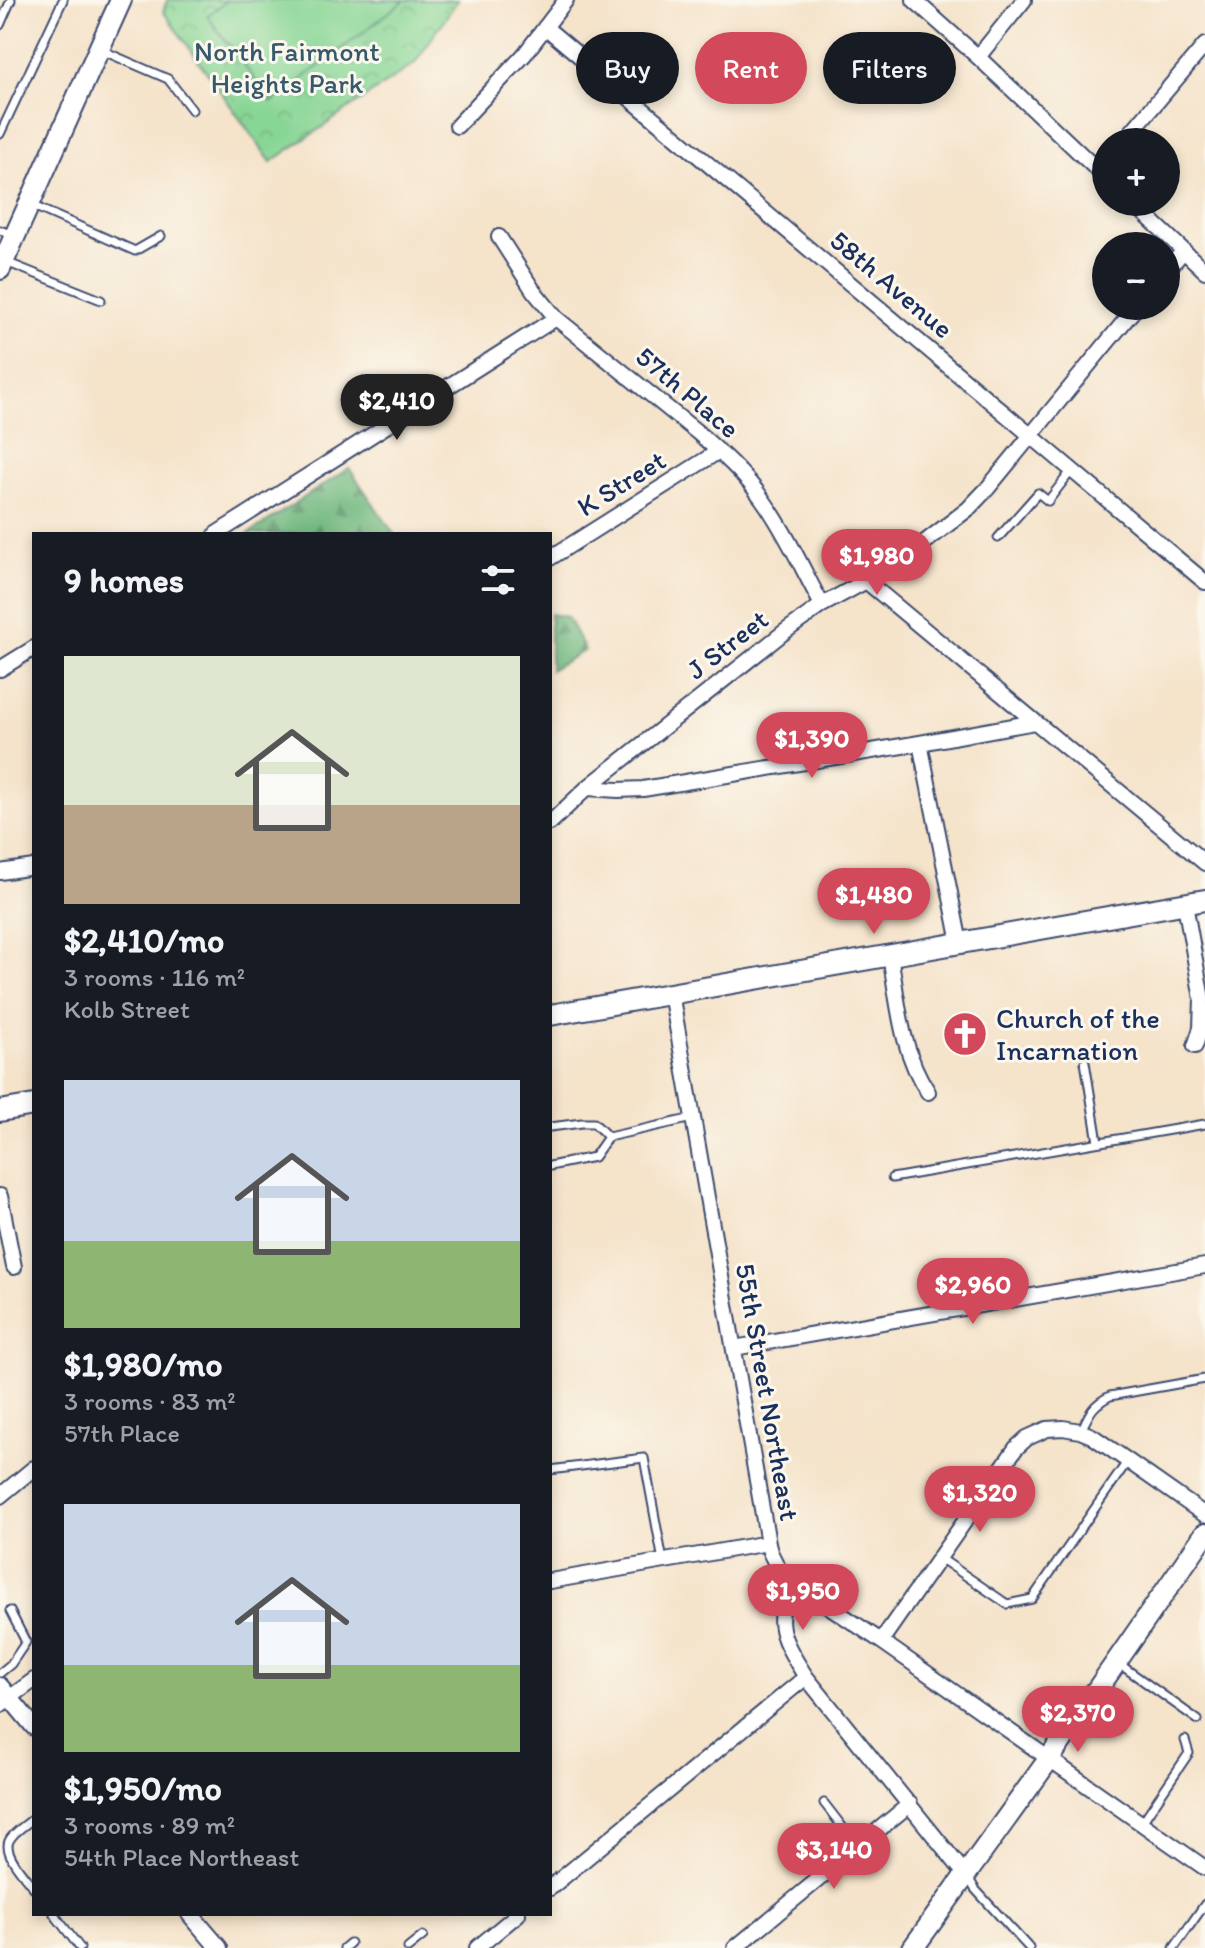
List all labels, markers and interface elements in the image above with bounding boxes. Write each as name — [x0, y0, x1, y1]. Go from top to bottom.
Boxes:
chip: Buy — [576, 32, 679, 104]
chip: Rent — [695, 32, 807, 104]
chip: Filters — [823, 32, 956, 104]
park label: North Fairmont Heights Park — [194, 34, 380, 100]
map controls — [1092, 128, 1180, 320]
button: + — [1092, 128, 1180, 216]
street label: 58th Avenue — [824, 223, 960, 345]
button: − — [1092, 232, 1180, 320]
street label: 57th Place — [629, 339, 747, 445]
pin: $2,410 — [332, 374, 462, 442]
text: $2,410 — [359, 384, 435, 416]
street label: K Street — [570, 443, 672, 523]
pin: $1,980 — [812, 529, 942, 597]
text: $1,980 — [839, 539, 915, 571]
icon: filters — [476, 558, 520, 602]
text: 9 homes — [64, 560, 184, 601]
street label: J Street — [679, 602, 775, 686]
icon: home — [220, 708, 364, 852]
pin: $1,390 — [747, 712, 877, 780]
text: $1,390 — [774, 722, 850, 754]
pin: $1,480 — [809, 868, 939, 936]
text: $1,480 — [835, 878, 913, 910]
text: $2,410/mo — [64, 920, 224, 961]
text: 3 rooms · 116 m² — [64, 961, 245, 993]
text: Kolb Street — [64, 993, 190, 1025]
place label: Church of the Incarnation — [996, 1001, 1160, 1067]
church icon: Church of the Incarnation — [941, 1010, 989, 1058]
icon: home — [220, 1132, 364, 1276]
pin: $2,960 — [908, 1258, 1038, 1326]
street label: 55th Street Northeast — [729, 1261, 807, 1523]
text: $2,960 — [935, 1268, 1011, 1300]
text: $1,980/mo — [64, 1344, 223, 1385]
text: 3 rooms · 83 m² — [64, 1385, 236, 1417]
text: 57th Place — [64, 1417, 180, 1449]
pin: $1,320 — [915, 1466, 1045, 1534]
text: $1,320 — [942, 1476, 1018, 1508]
icon: home — [220, 1556, 364, 1700]
pin: $1,950 — [738, 1564, 868, 1632]
text: $1,950 — [766, 1574, 840, 1606]
pin: $2,370 — [1013, 1686, 1143, 1754]
text: $2,370 — [1040, 1696, 1116, 1728]
text: $1,950/mo — [64, 1768, 222, 1809]
text: 3 rooms · 89 m² — [64, 1809, 235, 1841]
pin: $3,140 — [769, 1823, 899, 1891]
text: $3,140 — [795, 1833, 873, 1865]
text: 54th Place Northeast — [64, 1841, 299, 1873]

